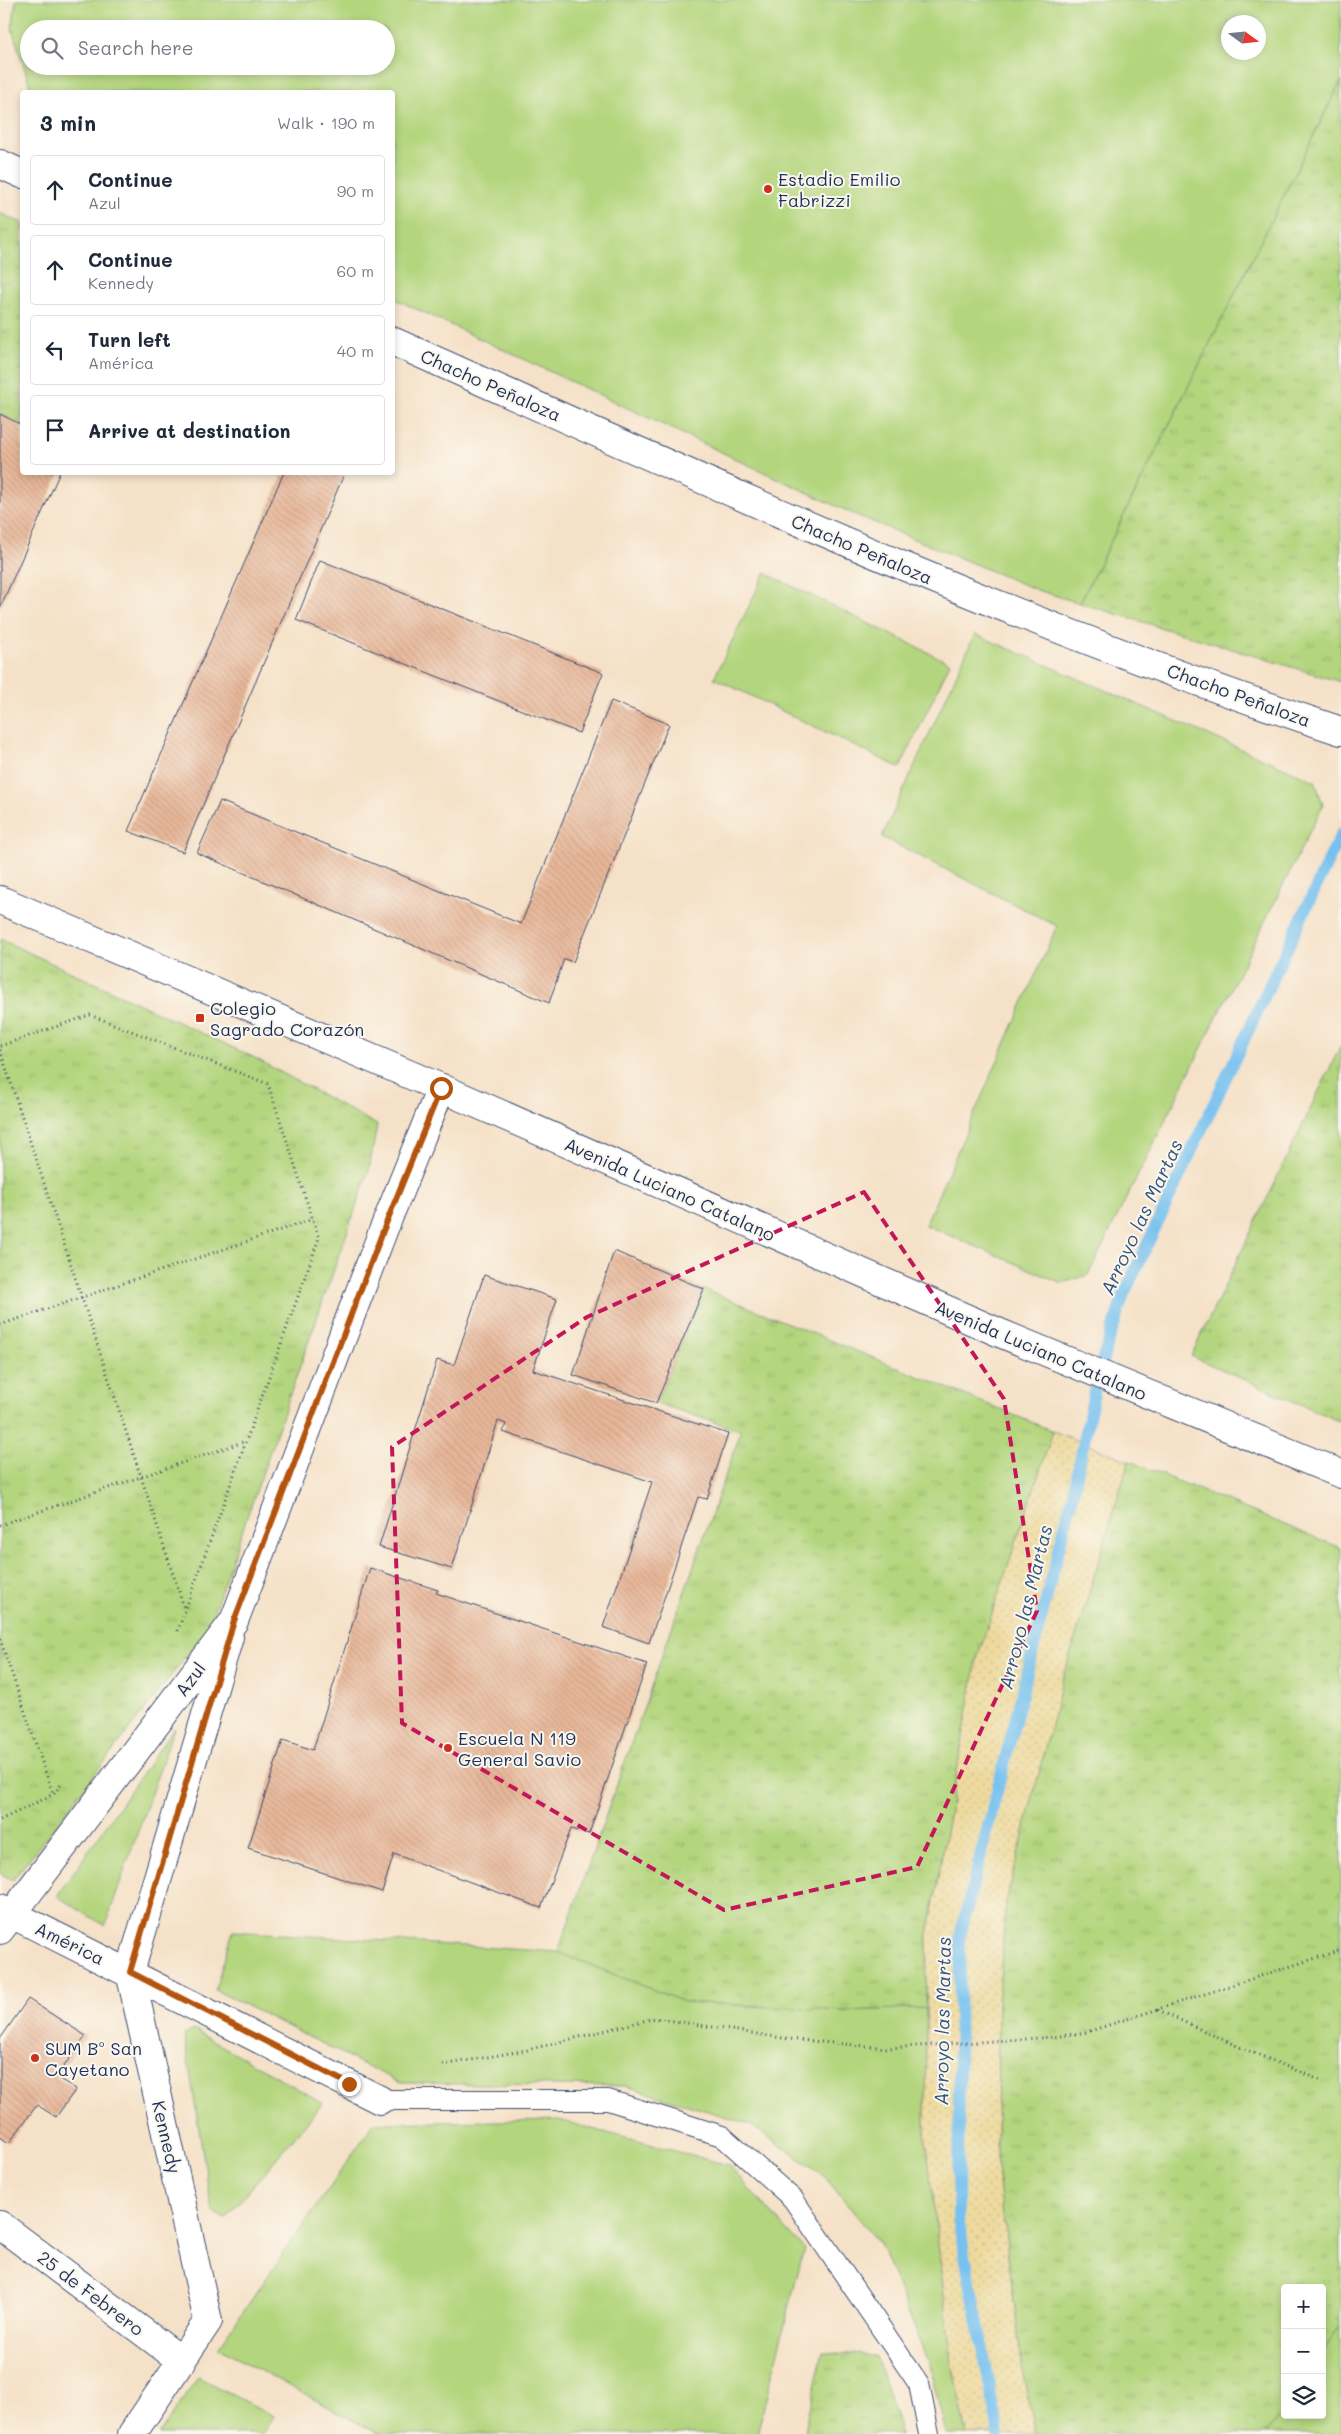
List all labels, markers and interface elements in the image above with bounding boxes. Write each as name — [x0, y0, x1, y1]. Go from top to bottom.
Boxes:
north arrow — [1221, 15, 1266, 60]
search box — [20, 20, 395, 75]
icon: search — [38, 34, 66, 62]
text: Search here — [78, 35, 194, 60]
text: 3 min — [40, 109, 96, 136]
text: Walk · 190 m — [277, 112, 375, 133]
text: Continue — [88, 167, 173, 192]
place label: Estadio Emilio Fabrizzi — [778, 167, 901, 212]
icon: ahead — [41, 176, 69, 204]
text: 90 m — [337, 180, 374, 201]
marker: Estadio Emilio Fabrizzi — [762, 183, 774, 195]
text: Azul — [88, 192, 121, 213]
text: Continue — [88, 247, 173, 272]
icon: ahead — [41, 256, 69, 284]
text: 60 m — [337, 260, 374, 281]
text: Kennedy — [88, 272, 154, 293]
text: Turn left — [88, 327, 171, 352]
icon: left — [41, 336, 69, 364]
text: 40 m — [337, 340, 374, 361]
street label: Chacho Peñaloza — [417, 343, 565, 427]
text: América — [88, 352, 154, 373]
icon: arrive — [41, 416, 69, 444]
text: Arrive at destination — [88, 418, 291, 443]
street label: Chacho Peñaloza — [788, 508, 936, 590]
street label: Chacho Peñaloza — [1164, 658, 1314, 732]
place label: Colegio Sagrado Corazón — [210, 996, 364, 1041]
marker: Colegio Sagrado Corazón — [194, 1012, 206, 1024]
route start — [430, 1077, 453, 1100]
street label: Avenida Luciano Catalano — [561, 1132, 779, 1246]
water label: Arroyo las Martas — [1094, 1135, 1188, 1299]
street label: Avenida Luciano Catalano — [931, 1294, 1151, 1406]
water label: Arroyo las Martas — [992, 1522, 1058, 1692]
street label: Azul — [169, 1657, 211, 1701]
place label: Escuela N 119 General Savio — [458, 1726, 581, 1771]
marker: Escuela N 119 General Savio — [442, 1742, 454, 1754]
street label: América — [31, 1916, 109, 1970]
water label: Arroyo las Martas — [928, 1936, 956, 2106]
place label: SUM Bº San Cayetano — [45, 2036, 142, 2081]
marker: SUM Bº San Cayetano — [29, 2052, 41, 2064]
route end — [338, 2073, 361, 2096]
street label: Kennedy — [147, 2098, 187, 2176]
street label: 25 de Febrero — [33, 2245, 149, 2341]
map controls — [1281, 2284, 1326, 2419]
button: + — [1281, 2284, 1326, 2329]
button: − — [1281, 2329, 1326, 2374]
button: layers — [1281, 2374, 1326, 2419]

